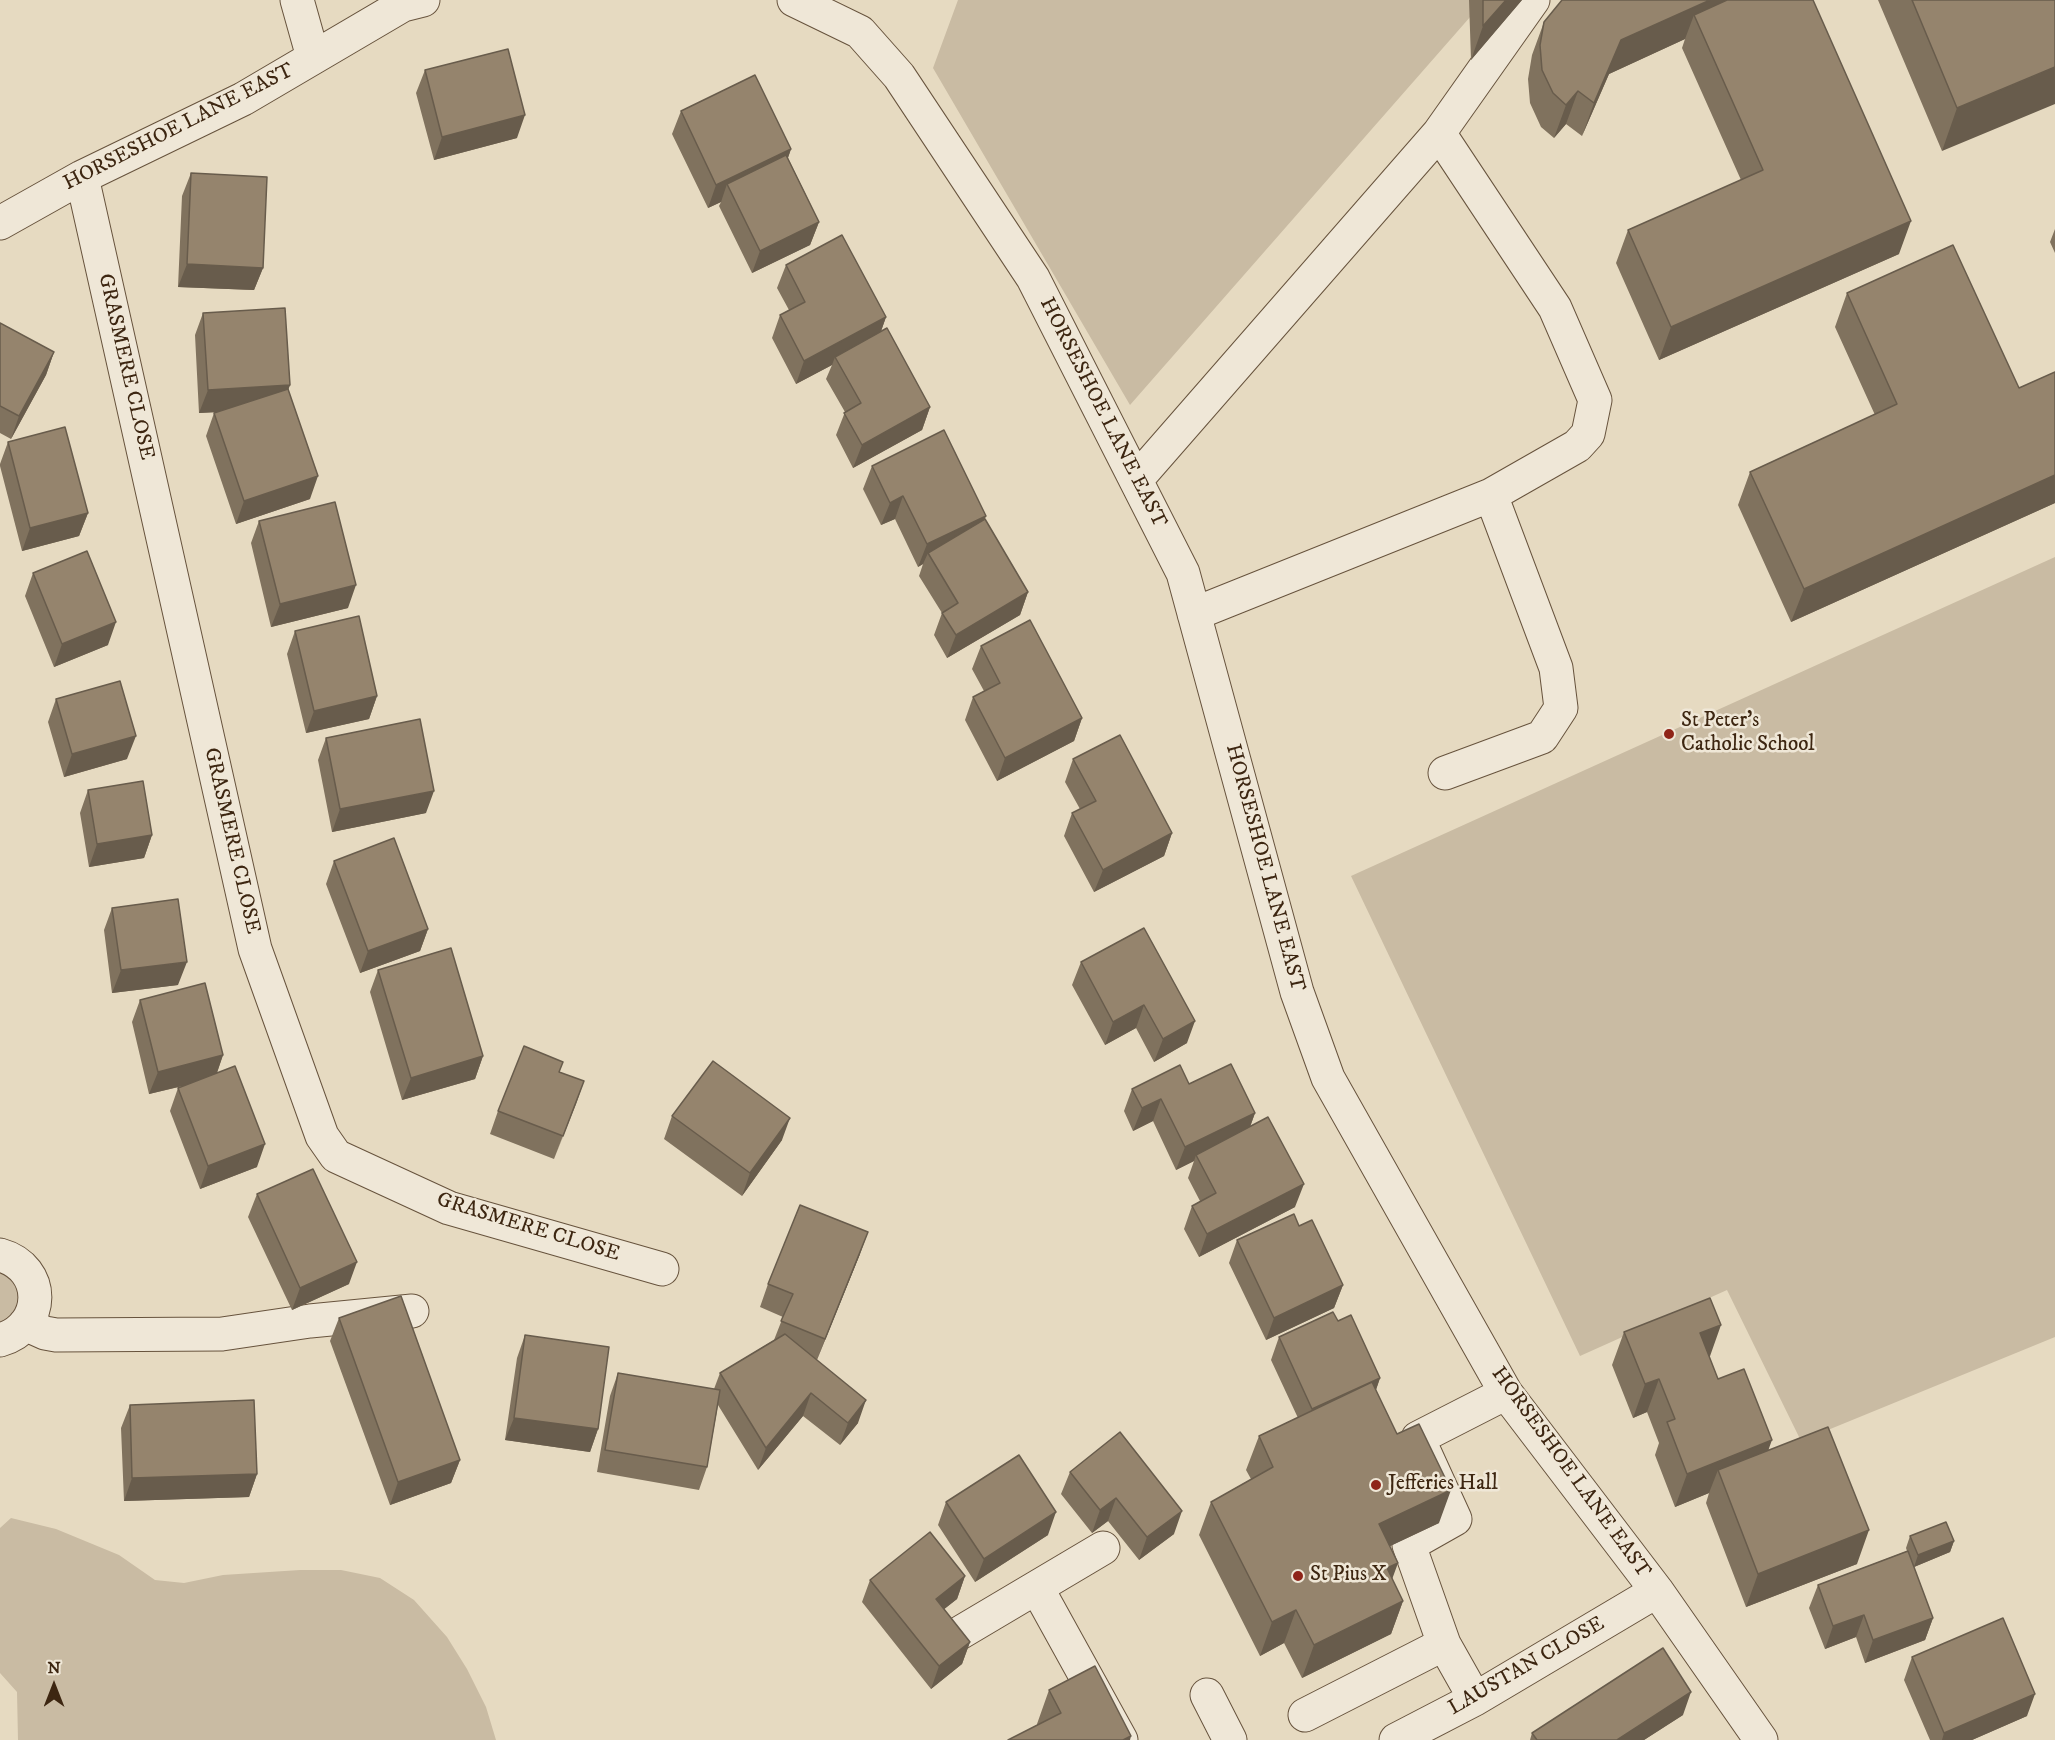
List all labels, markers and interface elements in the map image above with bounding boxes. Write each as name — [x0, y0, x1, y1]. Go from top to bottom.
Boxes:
street label: HORSESHOE LANE EAST — [60, 59, 298, 197]
street label: GRASMERE CLOSE — [91, 271, 159, 463]
street label: HORSESHOE LANE EAST — [1033, 294, 1171, 532]
place label: St Peter's Catholic School — [1681, 709, 1815, 759]
marker: St Peter's Catholic School — [1662, 727, 1676, 741]
street label: HORSESHOE LANE EAST — [1219, 742, 1309, 994]
street label: GRASMERE CLOSE — [197, 745, 265, 937]
street label: GRASMERE CLOSE — [433, 1188, 623, 1268]
street label: HORSESHOE LANE EAST — [1485, 1362, 1655, 1584]
place label: Jefferies Hall — [1388, 1472, 1498, 1498]
marker: Jefferies Hall — [1369, 1478, 1383, 1492]
place label: St Pius X — [1310, 1563, 1387, 1589]
marker: St Pius X — [1291, 1569, 1305, 1583]
street label: LAUSTAN CLOSE — [1444, 1612, 1610, 1722]
north arrow — [24, 1656, 84, 1716]
text: N — [47, 1658, 61, 1678]

